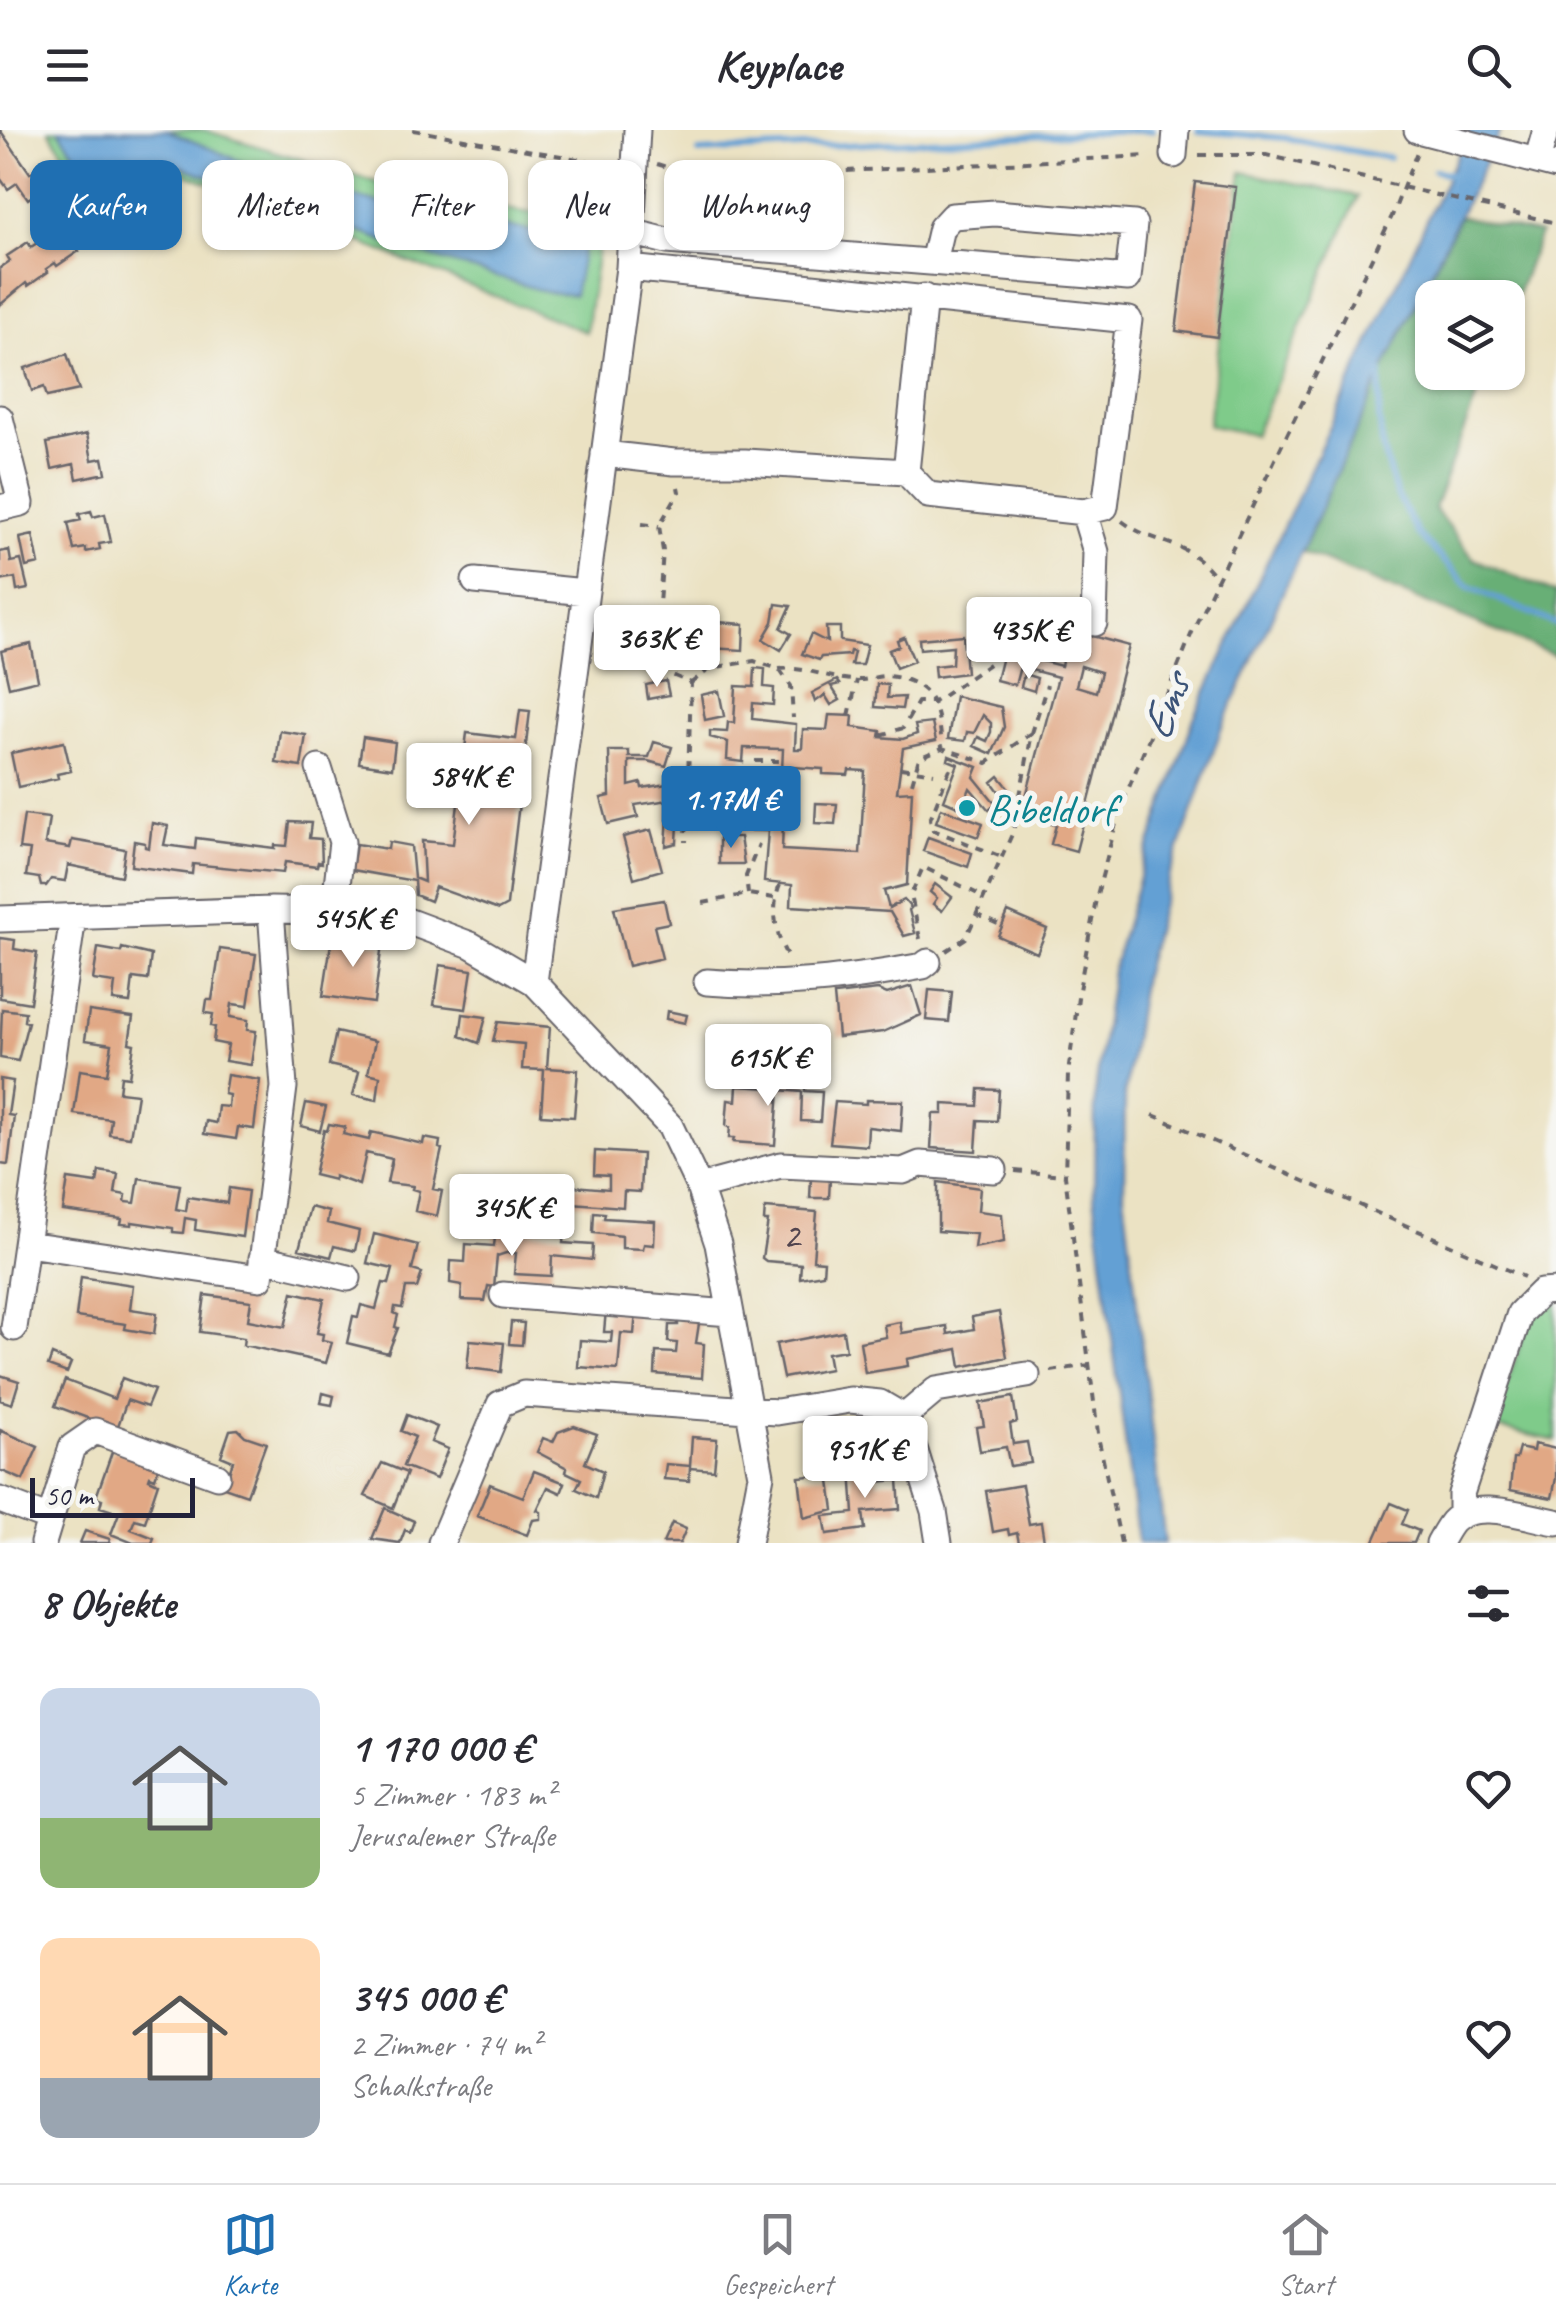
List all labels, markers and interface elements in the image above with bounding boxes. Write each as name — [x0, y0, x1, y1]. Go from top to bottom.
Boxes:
text: Keyplace — [715, 37, 841, 94]
icon: menu — [40, 38, 95, 93]
icon: search — [1461, 38, 1516, 93]
chip: Kaufen — [30, 160, 182, 250]
chip: Mieten — [202, 160, 354, 250]
chip: Filter — [374, 160, 508, 250]
chip: Neu — [528, 160, 644, 250]
chip: Wohnung — [664, 160, 844, 250]
map controls — [1415, 280, 1525, 390]
button: layers — [1415, 280, 1525, 390]
pin: 435K € — [948, 597, 1110, 682]
pin: 363K € — [576, 605, 738, 690]
text: 435K € — [988, 609, 1070, 650]
text: 363K € — [616, 617, 698, 658]
water label: Ems — [1127, 660, 1206, 748]
pin: 584K € — [388, 743, 550, 828]
text: 584K € — [428, 755, 510, 796]
pin: 1.17M € — [639, 766, 823, 851]
text: 1.17M € — [684, 778, 778, 819]
place label: Bibeldorf — [987, 783, 1123, 836]
marker: Bibeldorf — [956, 797, 978, 819]
pin: 545K € — [272, 885, 434, 970]
text: 545K € — [313, 897, 393, 938]
pin: 615K € — [687, 1024, 849, 1109]
text: 615K € — [727, 1036, 809, 1077]
pin: 345K € — [431, 1174, 593, 1259]
text: 345K € — [471, 1186, 553, 1227]
house number: 2 — [782, 1212, 802, 1259]
pin: 951K € — [784, 1416, 946, 1501]
text: 951K € — [825, 1428, 905, 1469]
scale bar — [30, 1473, 195, 1518]
text: 50 m — [45, 1478, 93, 1513]
icon: filters — [1461, 1576, 1516, 1631]
text: 8 Objekte — [40, 1577, 176, 1630]
text: 1 170 000 € — [350, 1721, 532, 1774]
icon: home — [120, 1728, 240, 1848]
icon: heart — [1461, 1761, 1516, 1816]
text: 5 Zimmer · 183 m² — [350, 1774, 555, 1815]
text: Jerusalemer Straße — [350, 1815, 555, 1856]
text: 345 000 € — [350, 1971, 502, 2024]
icon: home — [120, 1978, 240, 2098]
icon: heart — [1461, 2011, 1516, 2066]
text: 2 Zimmer · 74 m² — [350, 2024, 540, 2065]
text: Schalkstraße — [350, 2065, 491, 2106]
tab: Karte — [223, 2207, 278, 2302]
tab: Gespeichert — [723, 2207, 833, 2302]
tab: Start — [1278, 2207, 1333, 2302]

